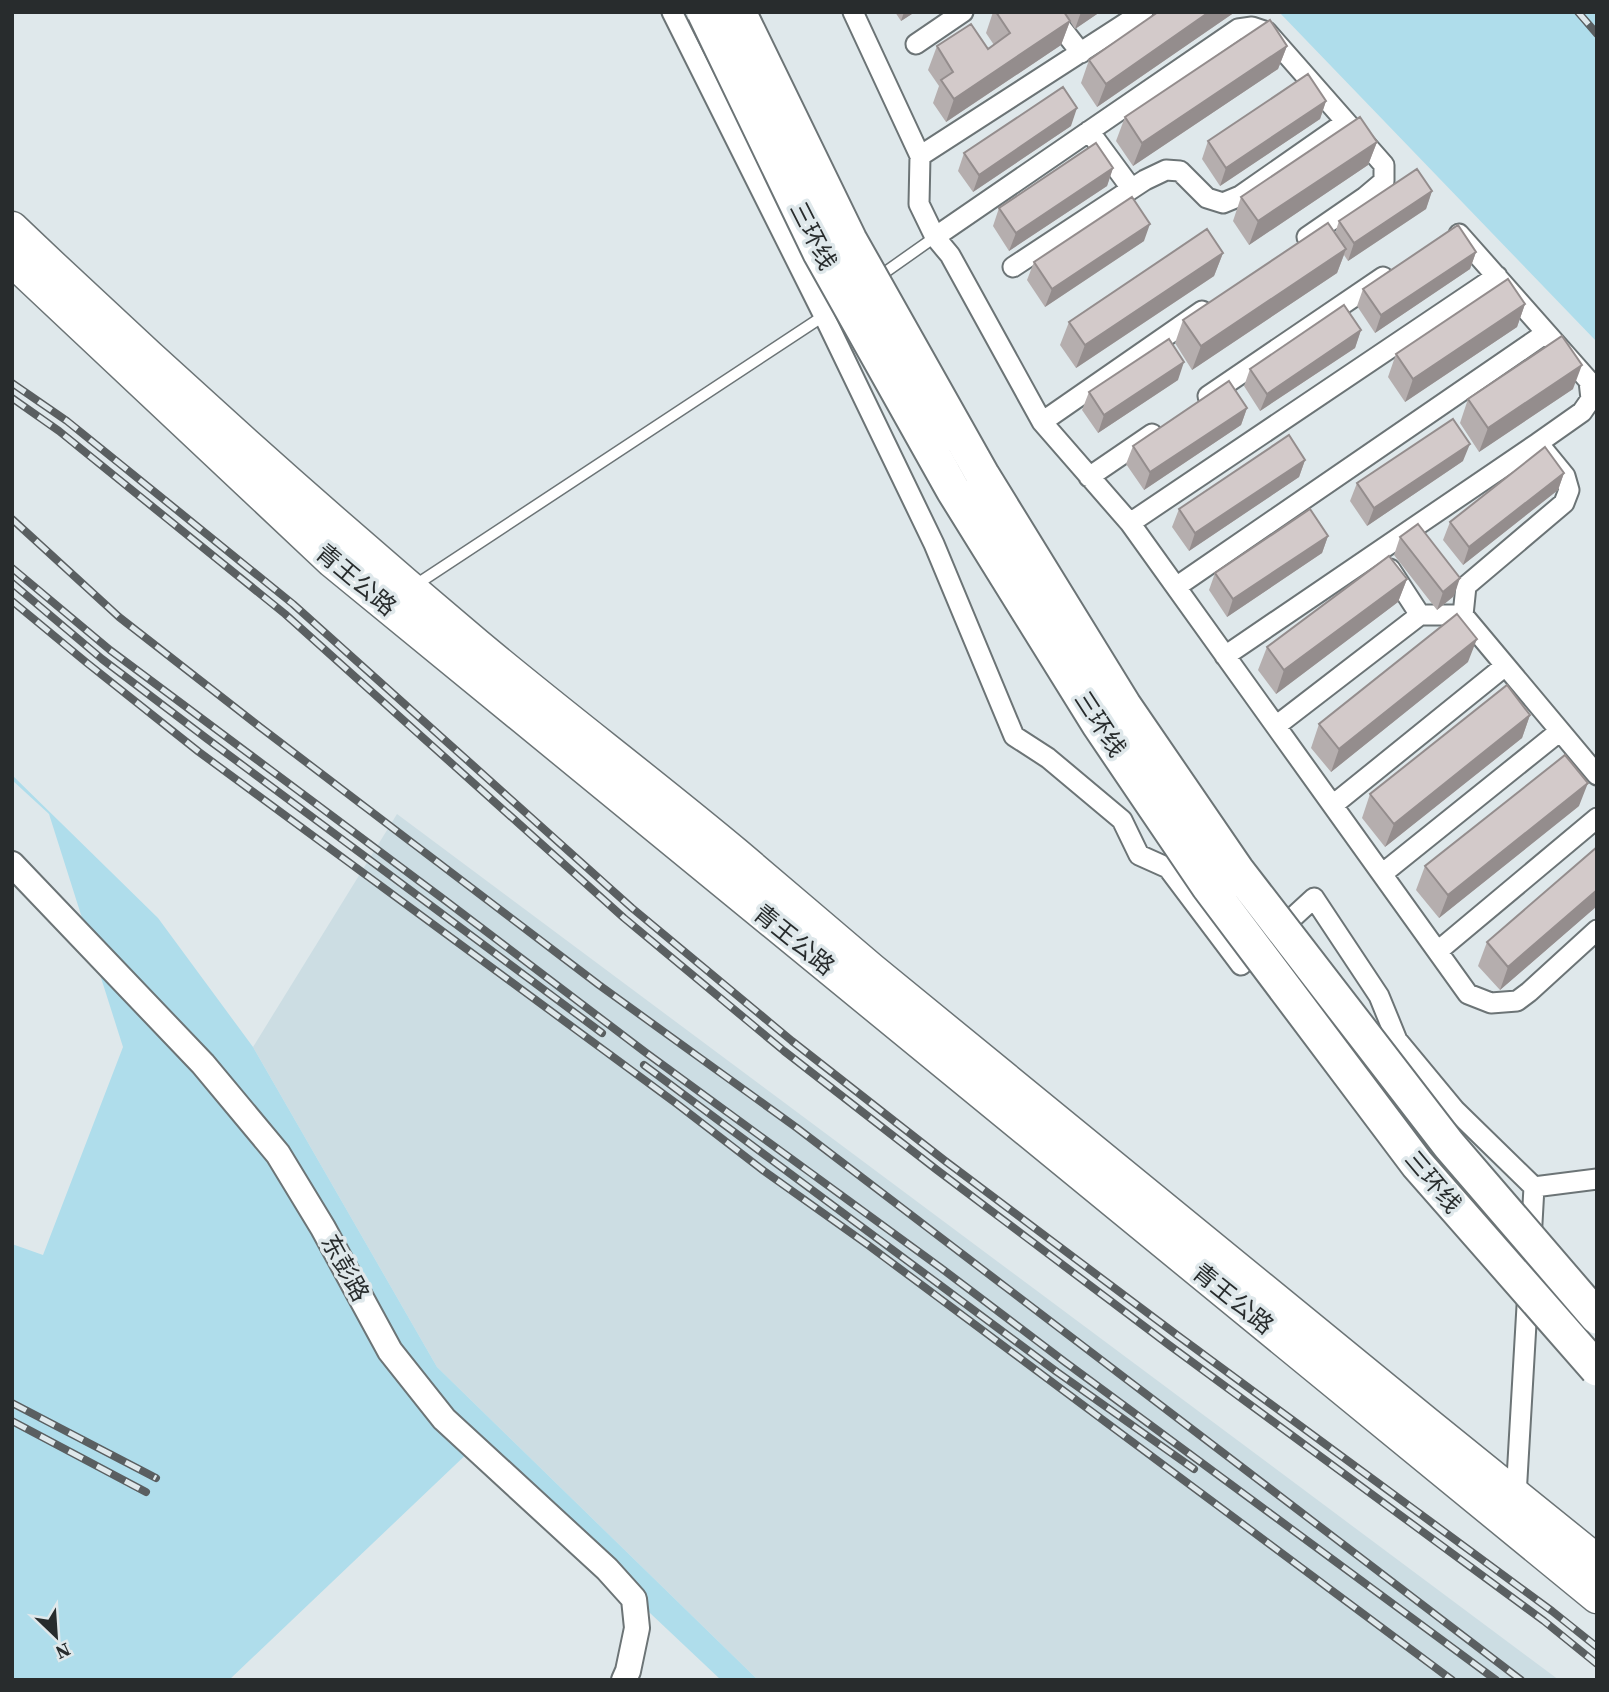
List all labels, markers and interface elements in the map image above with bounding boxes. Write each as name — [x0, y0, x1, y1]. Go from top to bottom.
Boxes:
street label: 三环线 — [782, 196, 844, 275]
street label: 青王公路 — [309, 536, 404, 623]
street label: 三环线 — [1067, 685, 1134, 763]
street label: 青王公路 — [747, 897, 842, 983]
street label: 三环线 — [1398, 1143, 1469, 1220]
street label: 东彭路 — [314, 1228, 377, 1307]
street label: 青王公路 — [1186, 1256, 1281, 1342]
north arrow — [21, 1601, 91, 1671]
text: N — [51, 1637, 75, 1666]

